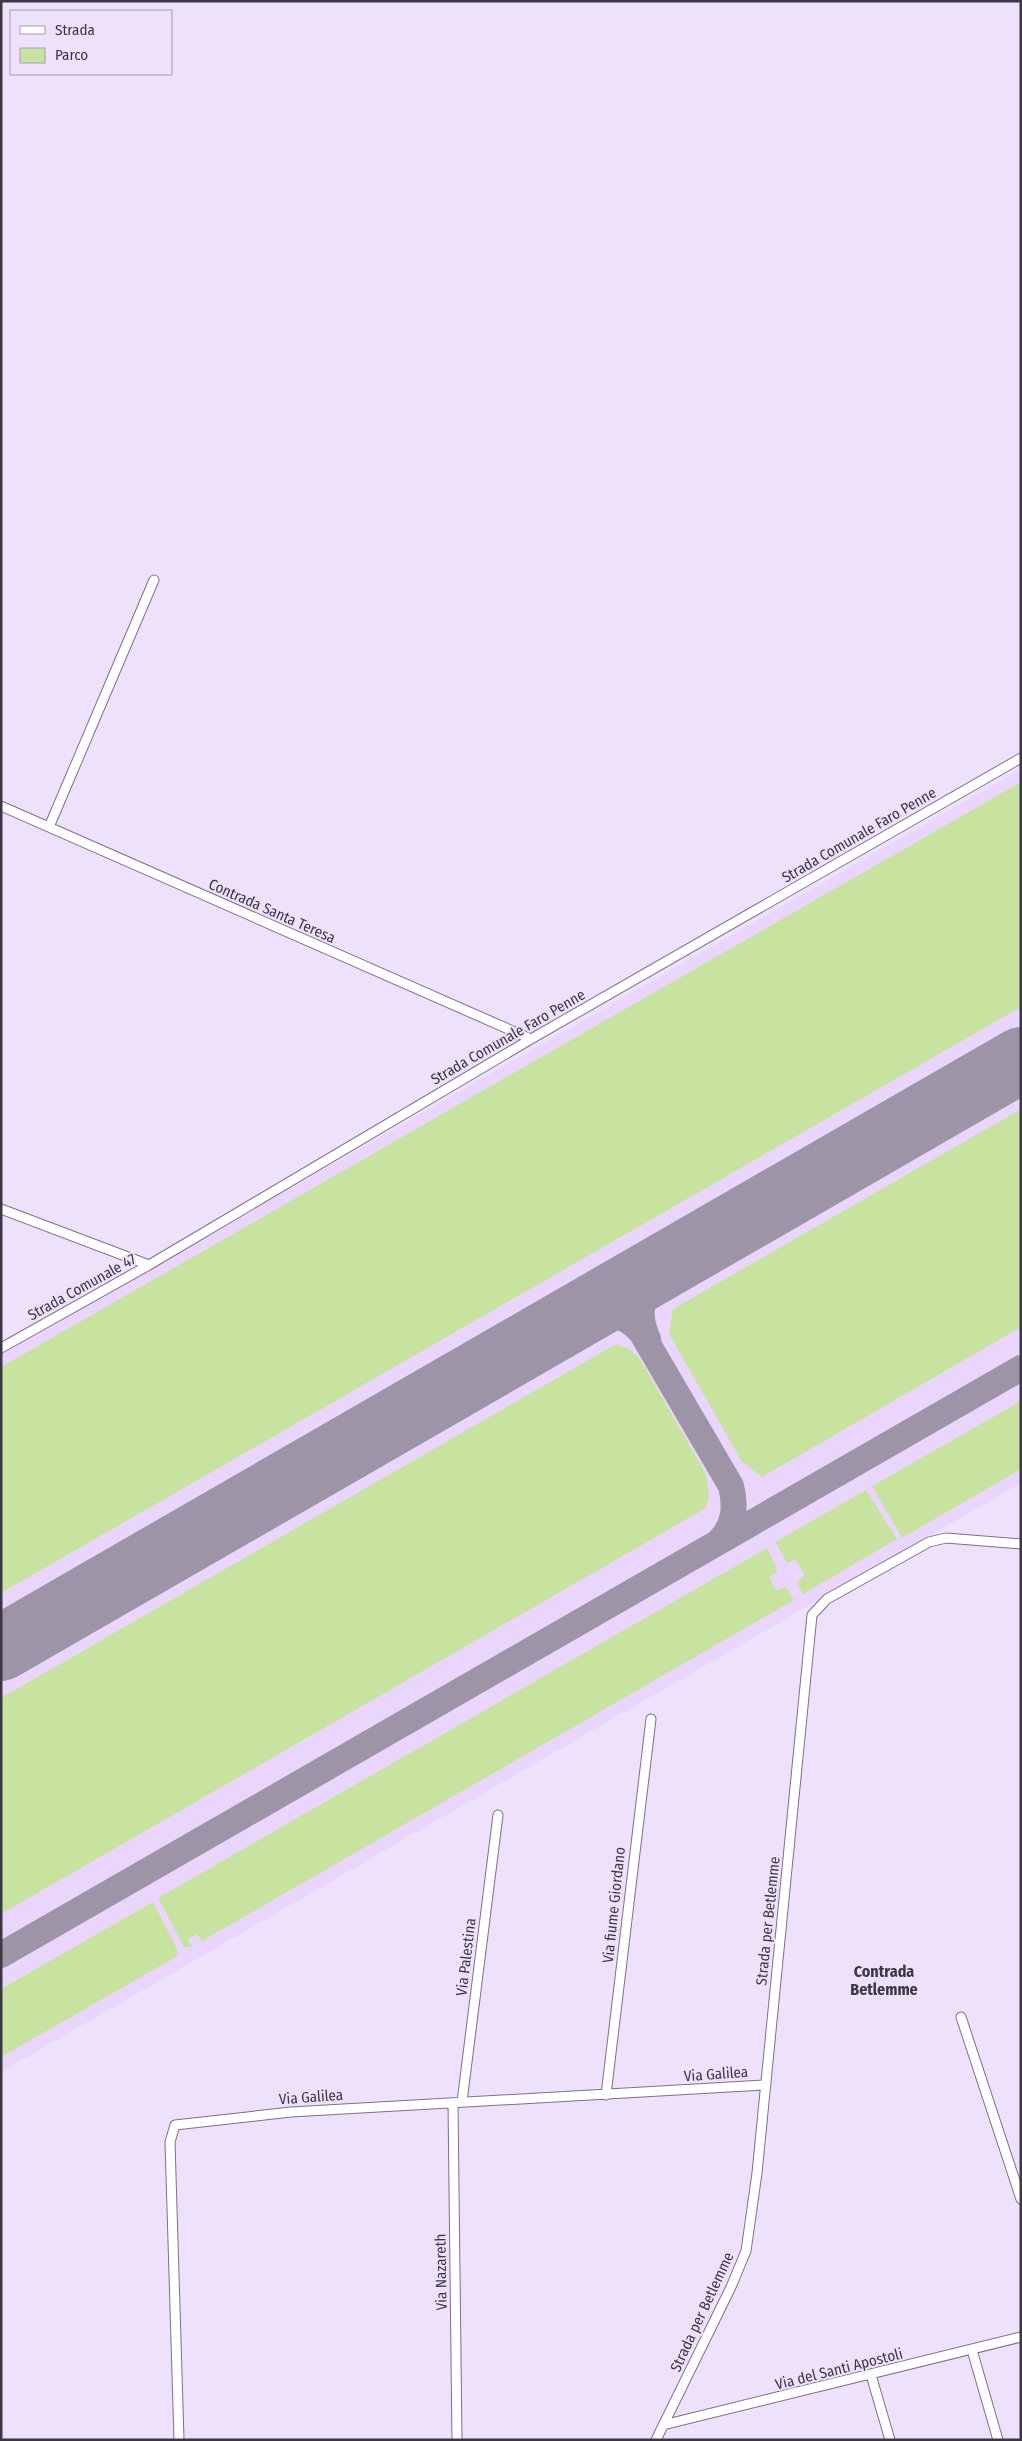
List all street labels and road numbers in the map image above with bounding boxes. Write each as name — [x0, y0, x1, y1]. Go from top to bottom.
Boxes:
street label: Strada Comunale Faro Penne — [779, 783, 939, 887]
street label: Contrada Santa Teresa — [206, 875, 338, 947]
street label: Strada Comunale Faro Penne — [428, 985, 588, 1089]
street label: Strada Comunale 47 — [25, 1250, 139, 1324]
street label: Via fiume Giordano — [599, 1846, 629, 1964]
street label: Strada per Betlemme — [752, 1856, 784, 1986]
street label: Via Palestina — [452, 1917, 480, 1997]
street label: Via Galilea — [683, 2063, 749, 2085]
street label: Via Galilea — [278, 2086, 344, 2108]
street label: Via Nazareth — [431, 2233, 451, 2311]
street label: Strada per Betlemme — [666, 2249, 738, 2375]
street label: Via del Santi Apostoli — [773, 2344, 905, 2394]

